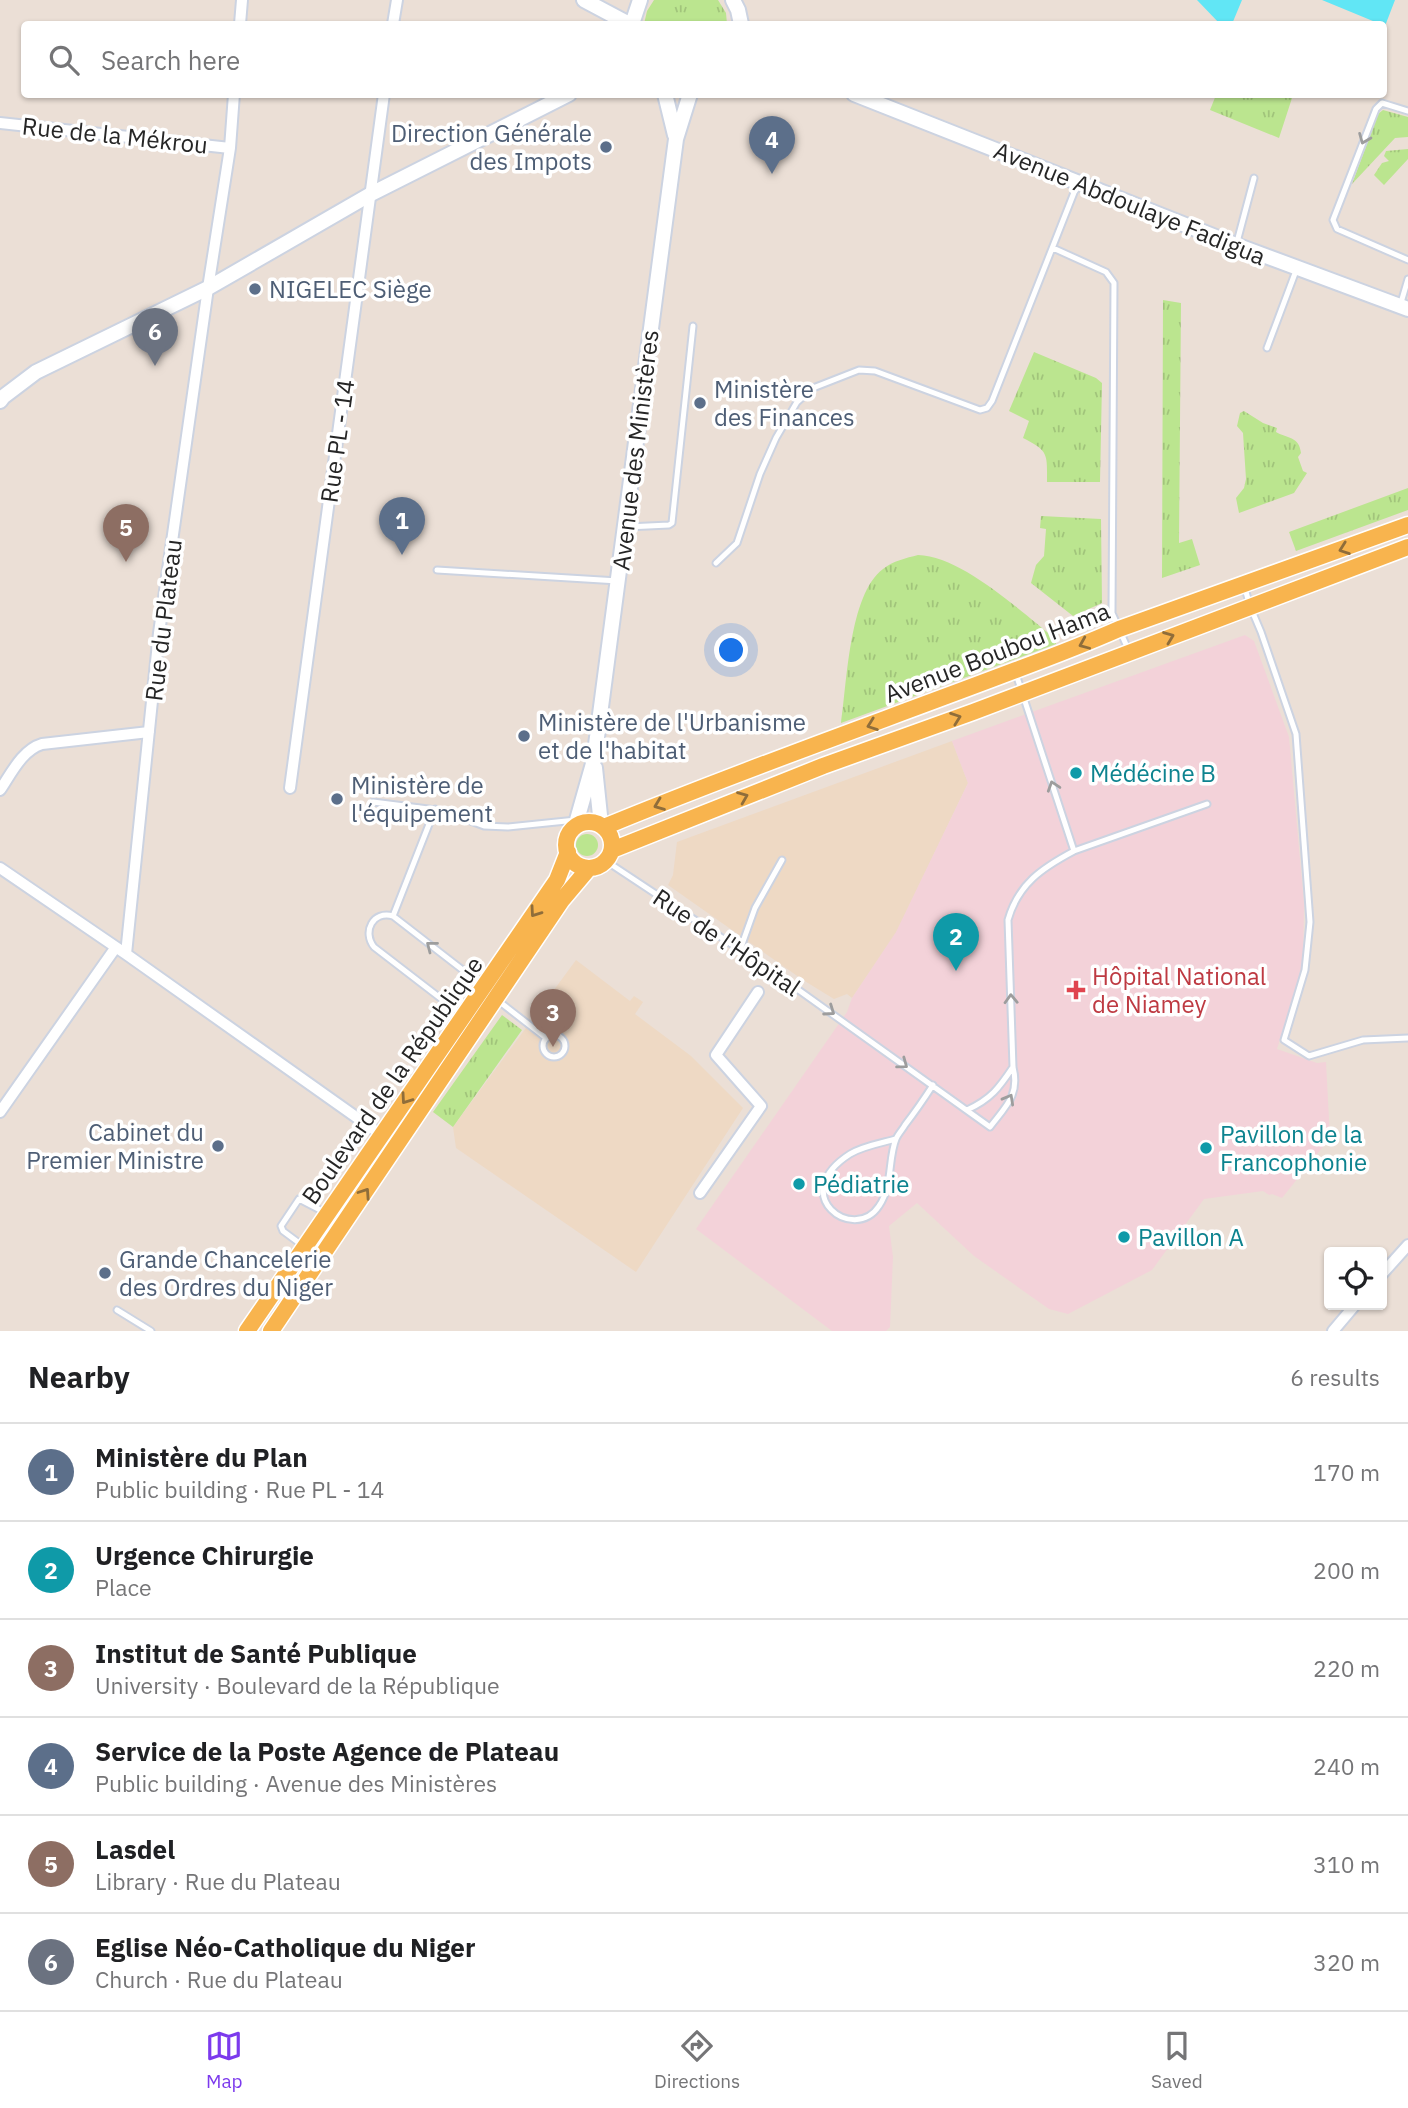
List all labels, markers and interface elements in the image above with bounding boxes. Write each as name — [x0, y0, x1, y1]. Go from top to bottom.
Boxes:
search box — [21, 21, 1387, 98]
icon: search — [45, 41, 83, 79]
text: Search here — [101, 43, 240, 77]
street label: Rue de la Mékrou — [21, 109, 209, 161]
pin: 4 — [749, 116, 795, 174]
place label: Direction Générale des Impots — [391, 117, 592, 177]
one-way arrow — [1358, 133, 1372, 145]
street label: Avenue Abdoulaye Fadigua — [989, 134, 1271, 272]
marker: Direction Générale des Impots — [598, 139, 614, 155]
place label: NIGELEC Siège — [269, 273, 432, 305]
marker: NIGELEC Siège — [247, 281, 263, 297]
pin: 6 — [132, 308, 178, 366]
street label: Avenue des Ministères — [604, 328, 666, 572]
place label: Ministère des Finances — [714, 373, 855, 433]
street label: Rue PL - 14 — [313, 377, 361, 505]
marker: Ministère des Finances — [692, 395, 708, 411]
pin: 1 — [379, 497, 425, 555]
pin: 5 — [103, 504, 149, 562]
street label: Rue du Plateau — [137, 537, 189, 703]
one-way arrow — [1338, 541, 1350, 555]
street label: Avenue Boubou Hama — [880, 594, 1114, 710]
one-way arrow — [1162, 632, 1174, 646]
your location — [714, 633, 748, 667]
one-way arrow — [1079, 636, 1092, 650]
place label: Ministère de l'Urbanisme et de l'habitat — [538, 706, 806, 766]
one-way arrow — [949, 712, 961, 726]
one-way arrow — [866, 716, 878, 730]
marker: Ministère de l'Urbanisme et de l'habitat — [516, 728, 532, 744]
place label: Médécine B — [1090, 757, 1216, 789]
marker: Médécine B — [1068, 765, 1084, 781]
place label: Ministère de l'équipement — [351, 769, 493, 829]
one-way arrow — [1047, 780, 1061, 793]
marker: Ministère de l'équipement — [329, 791, 345, 807]
one-way arrow — [737, 792, 749, 806]
one-way arrow — [653, 797, 665, 811]
street label: Rue de l'Hôpital — [647, 881, 807, 1003]
one-way arrow — [531, 904, 543, 917]
pin: 2 — [933, 913, 979, 971]
one-way arrow — [426, 941, 439, 954]
street label: Boulevard de la République — [294, 950, 490, 1210]
place label: Hôpital National de Niamey — [1092, 960, 1266, 1020]
marker: Hôpital National de Niamey — [1066, 980, 1086, 1000]
pin: 3 — [530, 989, 576, 1047]
one-way arrow — [1003, 993, 1018, 1004]
one-way arrow — [822, 1003, 835, 1015]
one-way arrow — [895, 1056, 908, 1068]
one-way arrow — [402, 1091, 414, 1104]
one-way arrow — [1001, 1094, 1015, 1106]
place label: Cabinet du Premier Ministre — [26, 1116, 204, 1176]
place label: Pavillon de la Francophonie — [1220, 1118, 1367, 1178]
marker: Cabinet du Premier Ministre — [210, 1138, 226, 1154]
marker: Pavillon de la Francophonie — [1198, 1140, 1214, 1156]
place label: Pédiatrie — [813, 1168, 909, 1200]
marker: Pédiatrie — [791, 1176, 807, 1192]
one-way arrow — [356, 1188, 369, 1201]
place label: Pavillon A — [1138, 1221, 1244, 1253]
marker: Pavillon A — [1116, 1229, 1132, 1245]
place label: Grande Chancelerie des Ordres du Niger — [119, 1243, 333, 1303]
map controls — [1324, 1247, 1387, 1310]
button: locate — [1324, 1247, 1387, 1310]
marker: Grande Chancelerie des Ordres du Niger — [97, 1265, 113, 1281]
text: Nearby — [28, 1357, 130, 1396]
text: 6 results — [1290, 1362, 1380, 1392]
text: Ministère du Plan — [95, 1440, 308, 1474]
text: 1 — [44, 1457, 58, 1487]
text: 170 m — [1313, 1457, 1380, 1487]
text: Public building · Rue PL - 14 — [95, 1474, 384, 1504]
text: Urgence Chirurgie — [95, 1538, 314, 1572]
text: 2 — [44, 1555, 58, 1585]
text: 200 m — [1313, 1555, 1380, 1585]
text: Place — [95, 1572, 152, 1602]
text: Institut de Santé Publique — [95, 1636, 417, 1670]
text: 3 — [44, 1653, 58, 1683]
text: 220 m — [1313, 1653, 1380, 1683]
text: University · Boulevard de la République — [95, 1670, 500, 1700]
text: Service de la Poste Agence de Plateau — [95, 1734, 559, 1768]
text: 4 — [44, 1751, 58, 1781]
text: 240 m — [1313, 1751, 1380, 1781]
text: Public building · Avenue des Ministères — [95, 1768, 497, 1798]
text: Lasdel — [95, 1832, 175, 1866]
text: 5 — [44, 1849, 58, 1879]
text: 310 m — [1313, 1849, 1380, 1879]
text: Library · Rue du Plateau — [95, 1866, 341, 1896]
text: Eglise Néo-Catholique du Niger — [95, 1930, 475, 1964]
text: 6 — [44, 1947, 58, 1977]
text: 320 m — [1313, 1947, 1380, 1977]
text: Church · Rue du Plateau — [95, 1964, 343, 1994]
tab: Map — [205, 2027, 243, 2093]
tab: Directions — [654, 2027, 740, 2093]
tab: Saved — [1151, 2027, 1203, 2093]

